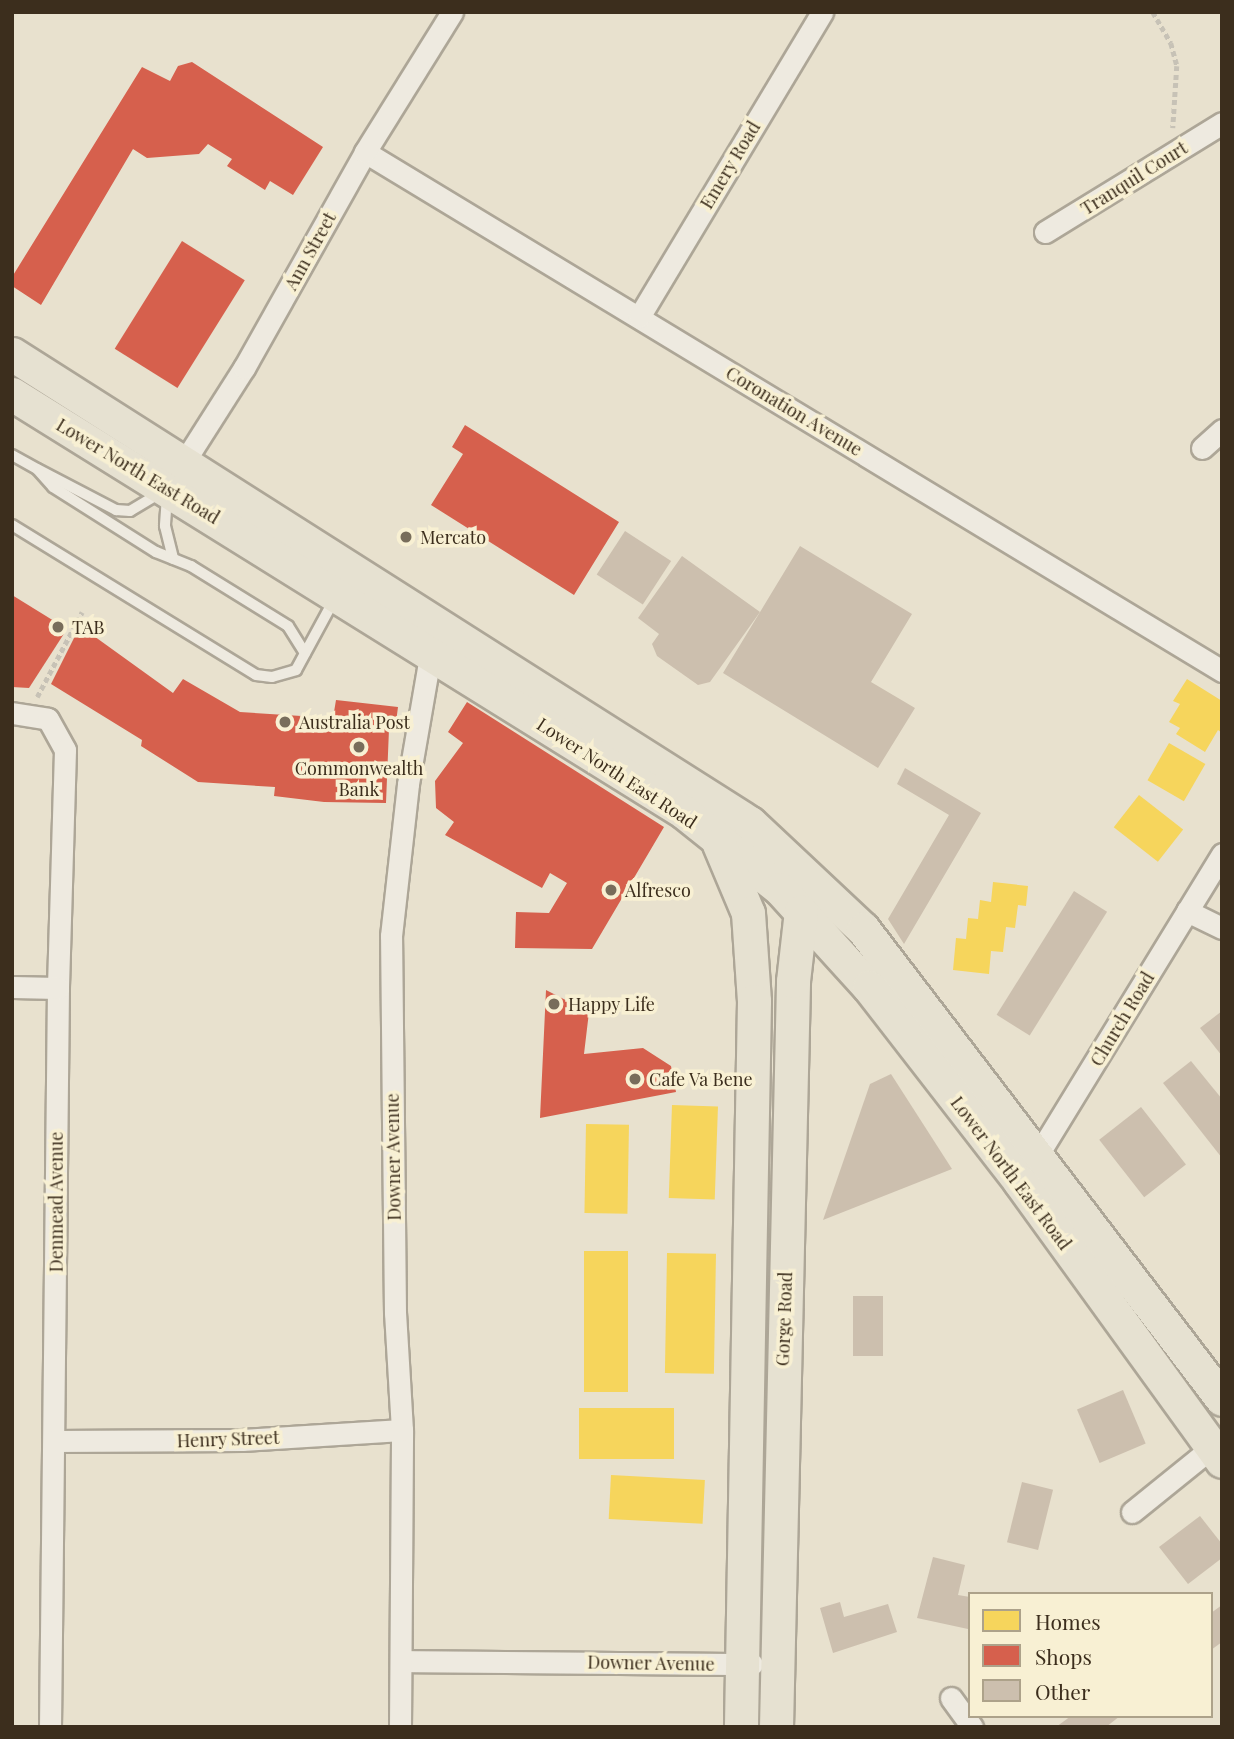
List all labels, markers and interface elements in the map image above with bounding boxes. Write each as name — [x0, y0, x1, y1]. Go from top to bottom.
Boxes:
street label: Emery Road — [695, 117, 765, 213]
street label: Tranquil Court — [1077, 137, 1191, 219]
street label: Ann Street — [280, 208, 340, 294]
street label: Coronation Avenue — [722, 362, 866, 460]
street label: Lower North East Road — [52, 414, 224, 528]
place label: Mercato — [420, 526, 486, 548]
marker: Mercato — [398, 529, 414, 545]
place label: TAB — [72, 616, 105, 638]
marker: TAB — [50, 619, 66, 635]
place label: Australia Post — [299, 711, 410, 733]
street label: Lower North East Road — [533, 713, 701, 833]
marker: Australia Post — [277, 714, 293, 730]
marker: Commonwealth Bank — [351, 739, 367, 755]
place label: Commonwealth Bank — [295, 758, 423, 800]
place label: Alfresco — [625, 879, 691, 901]
marker: Alfresco — [603, 882, 619, 898]
street label: Church Road — [1085, 968, 1159, 1070]
place label: Happy Life — [568, 993, 655, 1015]
marker: Happy Life — [546, 996, 562, 1012]
place label: Cafe Va Bene — [649, 1068, 753, 1090]
marker: Cafe Va Bene — [627, 1071, 643, 1087]
street label: Lower North East Road — [946, 1092, 1076, 1254]
street label: Downer Avenue — [381, 1093, 405, 1221]
street label: Denmead Avenue — [45, 1131, 67, 1273]
street label: Gorge Road — [772, 1271, 796, 1367]
street label: Henry Street — [176, 1426, 280, 1452]
legend — [968, 1592, 1213, 1718]
text: Homes — [1035, 1607, 1101, 1635]
text: Shops — [1035, 1642, 1092, 1670]
street label: Downer Avenue — [587, 1651, 715, 1675]
text: Other — [1035, 1677, 1090, 1705]

